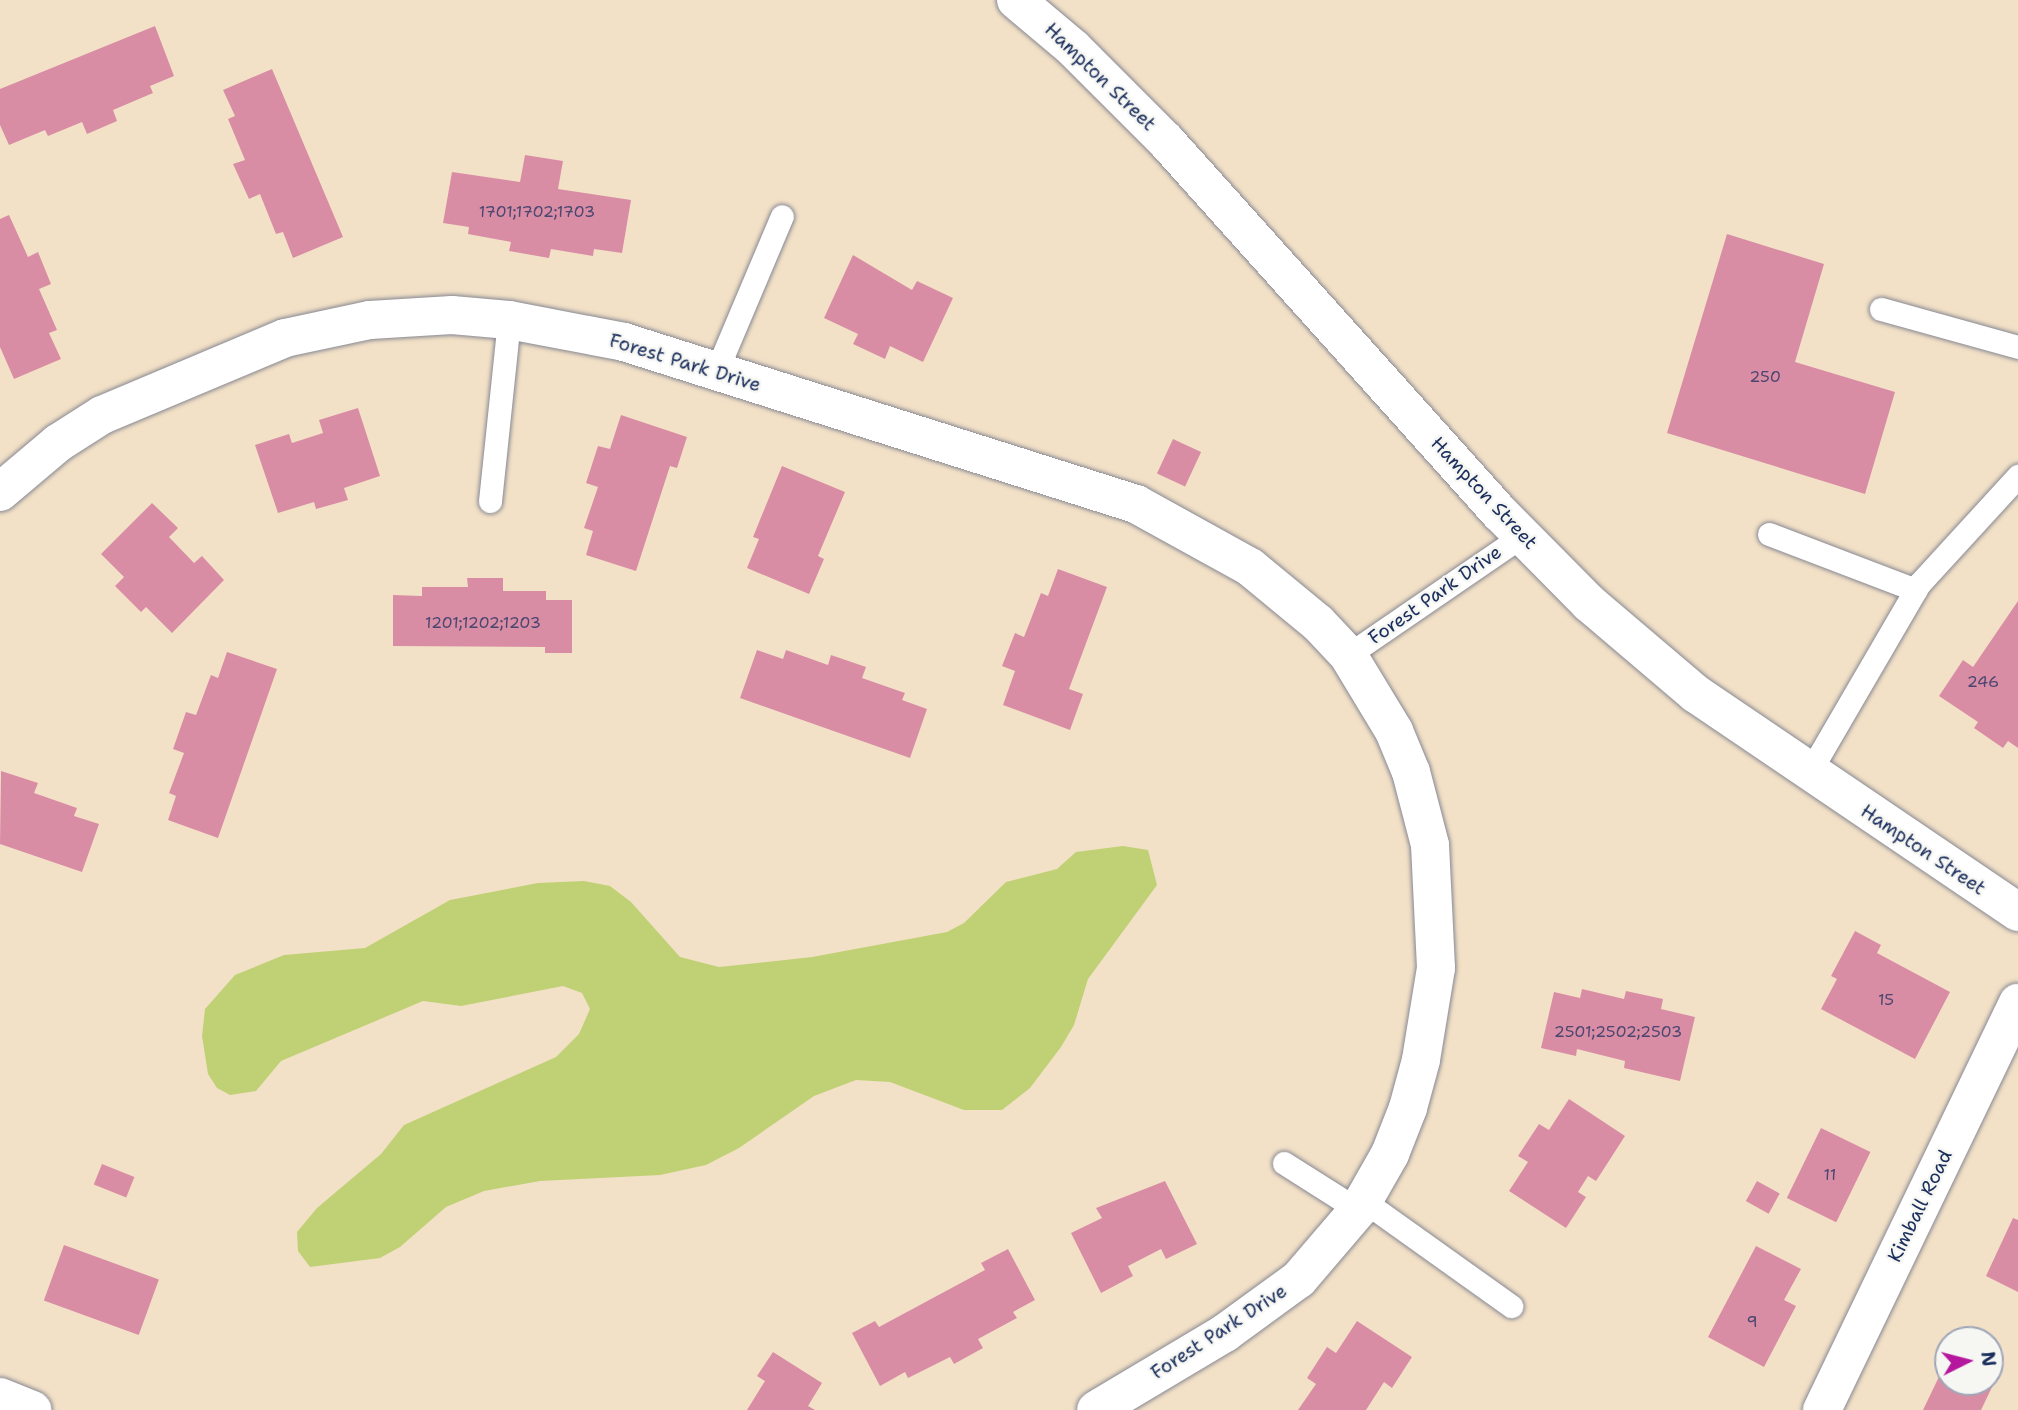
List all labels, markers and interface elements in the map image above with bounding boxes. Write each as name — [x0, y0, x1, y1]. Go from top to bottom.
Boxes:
street label: Hampton Street — [1040, 18, 1160, 136]
house number: 1701;1702;1703 — [479, 202, 595, 222]
street label: Forest Park Drive — [606, 329, 764, 397]
house number: 250 — [1749, 367, 1781, 387]
street label: Hampton Street — [1426, 432, 1542, 554]
street label: Forest Park Drive — [1364, 541, 1506, 649]
house number: 1201;1202;1203 — [425, 613, 541, 633]
house number: 246 — [1967, 672, 1999, 692]
street label: Hampton Street — [1856, 800, 1990, 900]
house number: 15 — [1878, 990, 1894, 1010]
house number: 2501;2502;2503 — [1554, 1022, 1682, 1042]
street label: Kimball Road — [1883, 1146, 1957, 1266]
house number: 11 — [1824, 1165, 1836, 1185]
street label: Forest Park Drive — [1147, 1280, 1291, 1384]
house number: 9 — [1746, 1312, 1758, 1332]
north arrow — [1934, 1326, 2004, 1396]
text: N — [1975, 1350, 2002, 1368]

